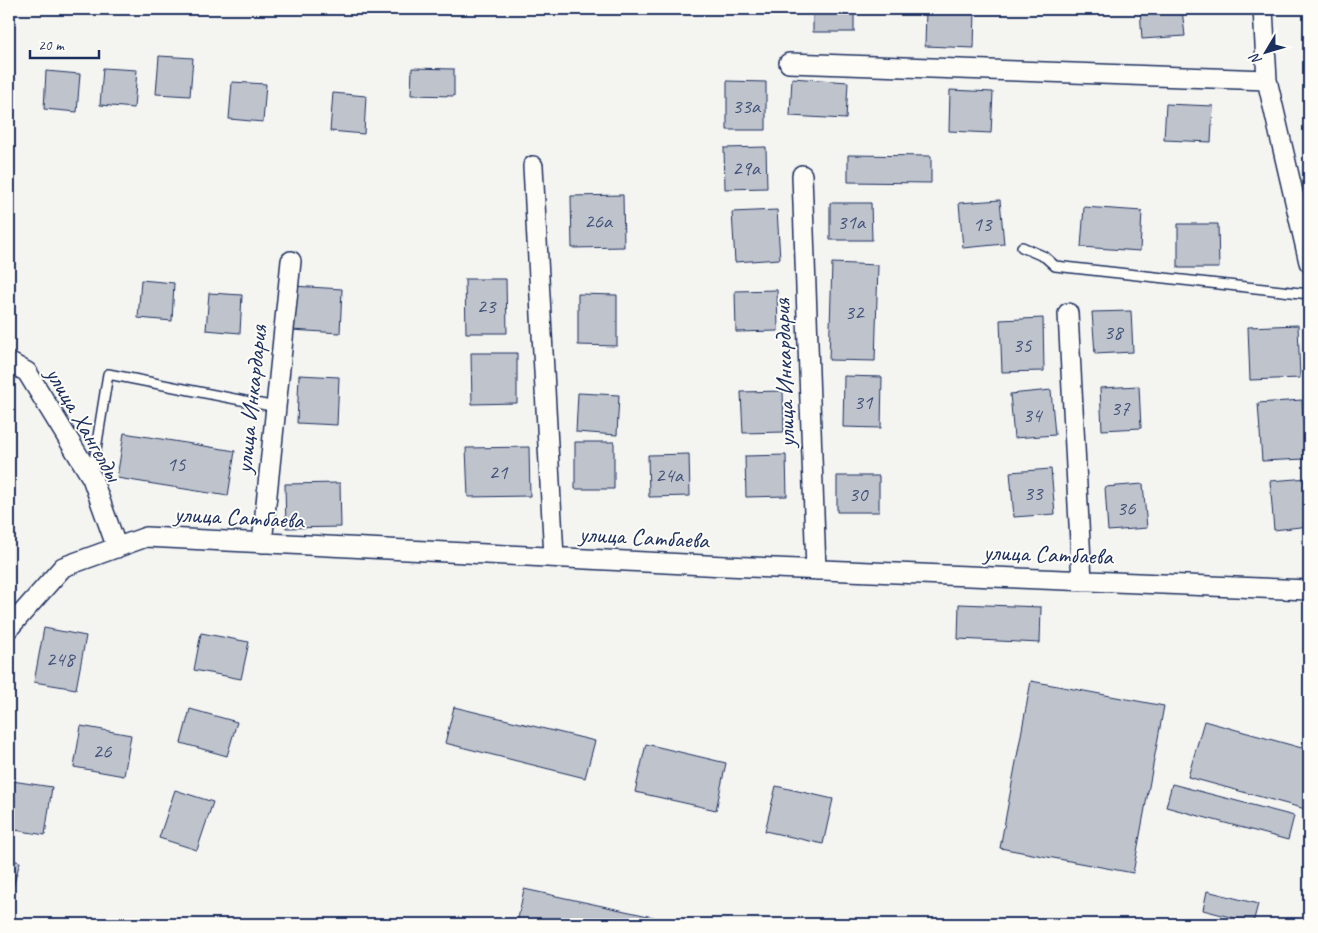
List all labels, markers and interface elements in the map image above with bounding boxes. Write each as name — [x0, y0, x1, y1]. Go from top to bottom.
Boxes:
scale bar — [30, 28, 99, 60]
north arrow — [1240, 28, 1290, 78]
text: 20 m — [38, 36, 65, 55]
text: N — [1245, 49, 1266, 68]
house number: 33а — [732, 93, 762, 119]
house number: 29а — [732, 155, 762, 181]
house number: 26а — [584, 208, 614, 234]
house number: 31а — [837, 209, 867, 235]
house number: 13 — [973, 211, 993, 237]
house number: 23 — [477, 293, 497, 319]
street label: улица Инкардария — [766, 297, 802, 450]
house number: 32 — [845, 299, 865, 325]
house number: 38 — [1104, 319, 1125, 345]
street label: улица Инкардария — [228, 322, 274, 477]
house number: 35 — [1013, 332, 1033, 358]
street label: улица Хангелды — [38, 360, 130, 489]
house number: 31 — [854, 389, 874, 415]
house number: 37 — [1111, 395, 1131, 421]
house number: 34 — [1023, 402, 1044, 428]
house number: 15 — [167, 451, 187, 477]
house number: 21 — [489, 459, 509, 485]
house number: 24а — [655, 462, 685, 488]
house number: 33 — [1024, 480, 1044, 506]
house number: 30 — [849, 481, 869, 507]
house number: 36 — [1117, 495, 1136, 521]
street label: улица Сатбаева — [171, 499, 306, 535]
street label: улица Сатбаева — [576, 519, 711, 555]
street label: улица Сатбаева — [981, 537, 1115, 571]
house number: 248 — [46, 646, 77, 672]
house number: 26 — [93, 738, 112, 764]

